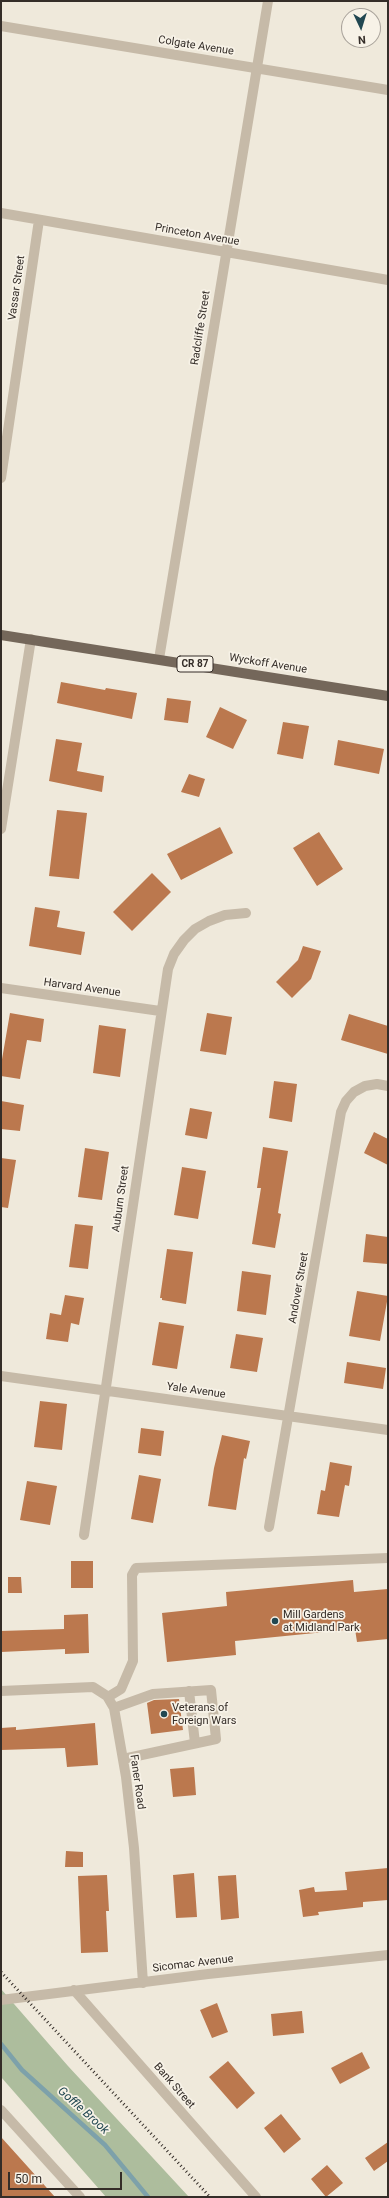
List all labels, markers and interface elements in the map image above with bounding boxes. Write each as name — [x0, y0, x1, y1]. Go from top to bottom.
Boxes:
north arrow — [341, 8, 381, 48]
text: N — [357, 33, 366, 46]
street label: Colgate Avenue — [157, 34, 235, 58]
street label: Princeton Avenue — [154, 221, 240, 249]
street label: Vassar Street — [6, 255, 28, 321]
street label: Radcliffe Street — [189, 290, 213, 366]
street label: Wyckoff Avenue — [228, 651, 308, 677]
road number: CR 87 — [177, 656, 213, 672]
street label: Harvard Avenue — [43, 976, 121, 1000]
street label: Auburn Street — [110, 1165, 132, 1233]
street label: Andover Street — [286, 1251, 312, 1325]
street label: Yale Avenue — [166, 1380, 226, 1402]
place label: Mill Gardens at Midland Park — [283, 1608, 360, 1634]
marker: Mill Gardens at Midland Park — [270, 1616, 280, 1626]
place label: Veterans of Foreign Wars — [172, 1701, 236, 1727]
marker: Veterans of Foreign Wars — [159, 1709, 169, 1719]
street label: Faner Road — [127, 1754, 147, 1810]
street label: Sicomac Avenue — [152, 1952, 234, 1976]
street label: Bank Street — [151, 2060, 197, 2112]
water label: Goffle Brook — [54, 2084, 112, 2138]
scale bar — [10, 2164, 124, 2190]
text: 50 m — [15, 2172, 42, 2186]

